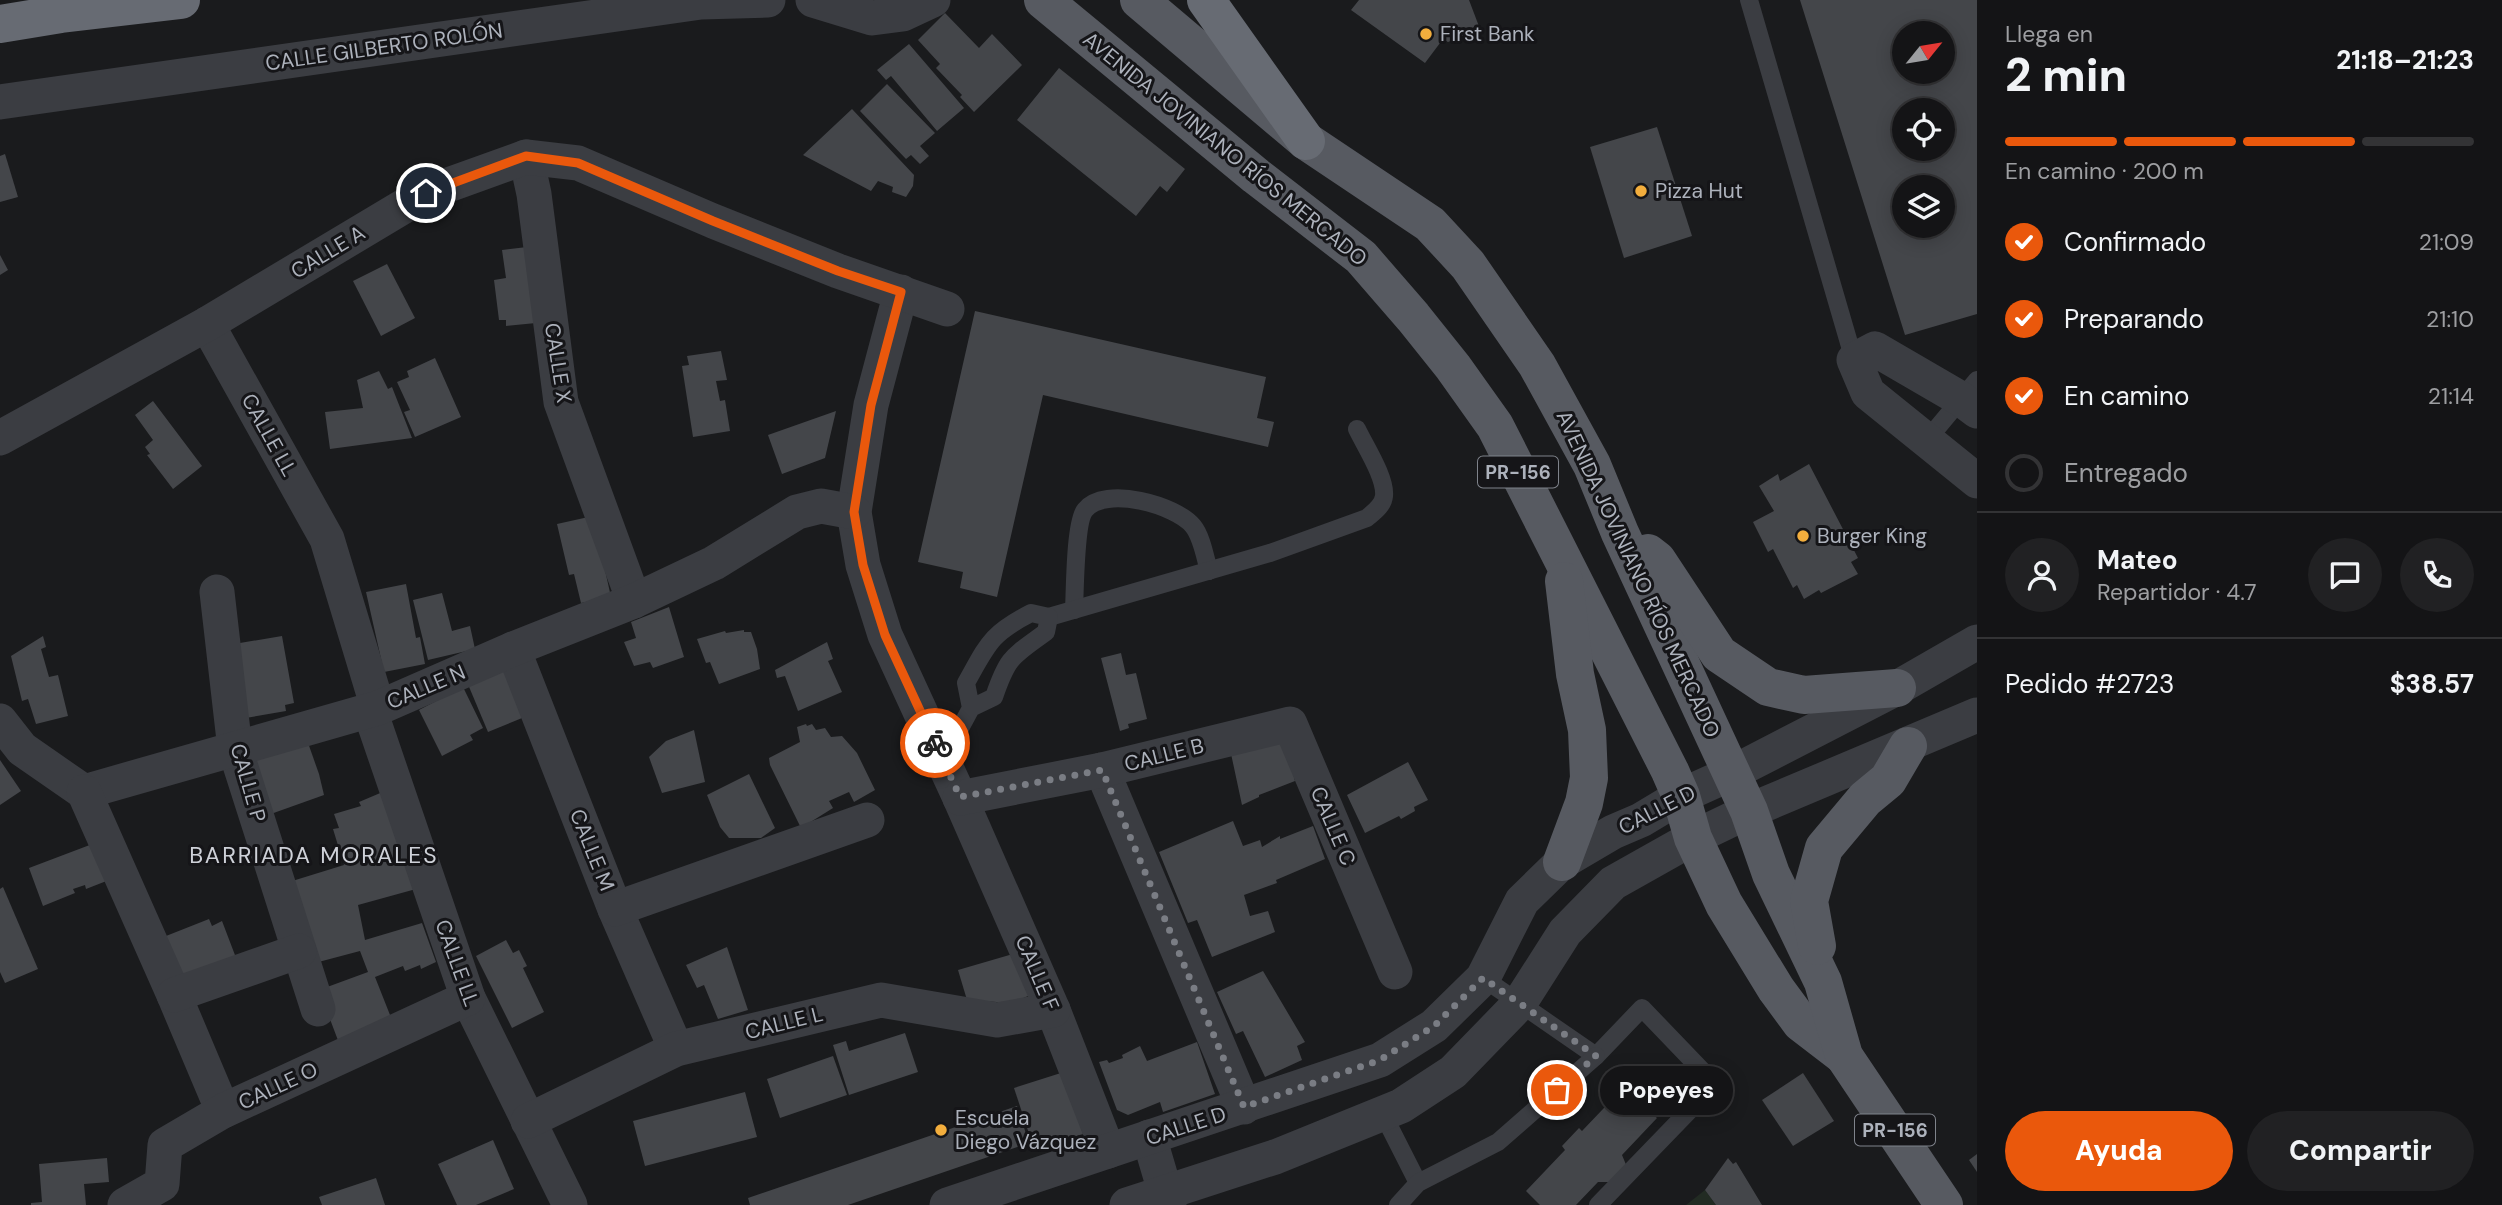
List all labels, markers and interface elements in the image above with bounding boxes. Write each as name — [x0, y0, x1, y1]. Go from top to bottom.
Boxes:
street label: CALLE GILBERTO ROLÓN — [264, 16, 504, 78]
text: Llega en — [2005, 19, 2093, 49]
place label: First Bank — [1440, 20, 1535, 48]
north arrow — [1892, 21, 1955, 84]
map controls — [1892, 21, 1955, 238]
street label: AVENIDA JOVINIANO RÍOS MERCADO — [1077, 26, 1373, 272]
marker: First Bank — [1418, 26, 1434, 42]
text: 21:18–21:23 — [2336, 43, 2474, 77]
text: 2 min — [2005, 45, 2127, 105]
button: locate — [1892, 98, 1955, 161]
text: En camino · 200 m — [2005, 156, 2204, 186]
pin — [396, 163, 456, 223]
icon: home — [407, 174, 445, 212]
button: layers — [1892, 175, 1955, 238]
place label: Pizza Hut — [1655, 177, 1743, 205]
marker: Pizza Hut — [1633, 183, 1649, 199]
street label: CALLE A — [286, 219, 370, 285]
icon: check — [2005, 223, 2043, 261]
text: Confirmado — [2064, 225, 2206, 259]
text: 21:09 — [2419, 227, 2474, 257]
icon: check — [2005, 300, 2043, 338]
text: Preparando — [2064, 302, 2204, 336]
text: 21:10 — [2426, 304, 2474, 334]
street label: CALLE X — [538, 321, 578, 405]
icon: check — [2005, 377, 2043, 415]
text: En camino — [2064, 379, 2189, 413]
text: 21:14 — [2428, 381, 2474, 411]
street label: CALLE LL — [235, 389, 303, 481]
street label: AVENIDA JOVINIANO RÍOS MERCADO — [1550, 406, 1726, 742]
text: Entregado — [2064, 456, 2188, 490]
road number: PR-156 — [1478, 457, 1558, 488]
place label: Burger King — [1817, 522, 1927, 550]
marker: Burger King — [1795, 528, 1811, 544]
button: person — [2005, 538, 2079, 612]
button: chat — [2308, 538, 2382, 612]
button: phone — [2400, 538, 2474, 612]
text: Mateo — [2097, 543, 2178, 577]
text: Repartidor · 4.7 — [2097, 577, 2256, 607]
street label: CALLE N — [382, 658, 470, 716]
text: Pedido #2723 — [2005, 667, 2174, 701]
text: $38.57 — [2390, 667, 2474, 701]
courier — [900, 708, 970, 778]
icon: bike — [916, 724, 954, 762]
street label: CALLE B — [1121, 732, 1207, 778]
street label: CALLE P — [223, 740, 273, 826]
street label: CALLE D — [1614, 779, 1700, 841]
street label: CALLE C — [1304, 782, 1362, 870]
street label: CALLE M — [563, 805, 621, 895]
district label: BARRIADA MORALES — [189, 840, 439, 870]
street label: CALLE LL — [428, 916, 486, 1010]
street label: CALLE F — [1009, 931, 1065, 1015]
street label: CALLE L — [742, 1000, 826, 1046]
street label: CALLE O — [234, 1055, 322, 1117]
pin — [1527, 1060, 1587, 1120]
callout: Popeyes — [1599, 1066, 1732, 1114]
icon: bag — [1538, 1071, 1576, 1109]
text: Popeyes — [1619, 1075, 1714, 1105]
street label: CALLE D — [1142, 1100, 1230, 1152]
place label: Escuela Diego Vázquez — [955, 1104, 1096, 1156]
button: Ayuda — [2005, 1111, 2233, 1191]
button: Compartir — [2247, 1111, 2474, 1191]
road number: PR-156 — [1855, 1114, 1935, 1146]
marker: Escuela Diego Vázquez — [933, 1122, 949, 1138]

